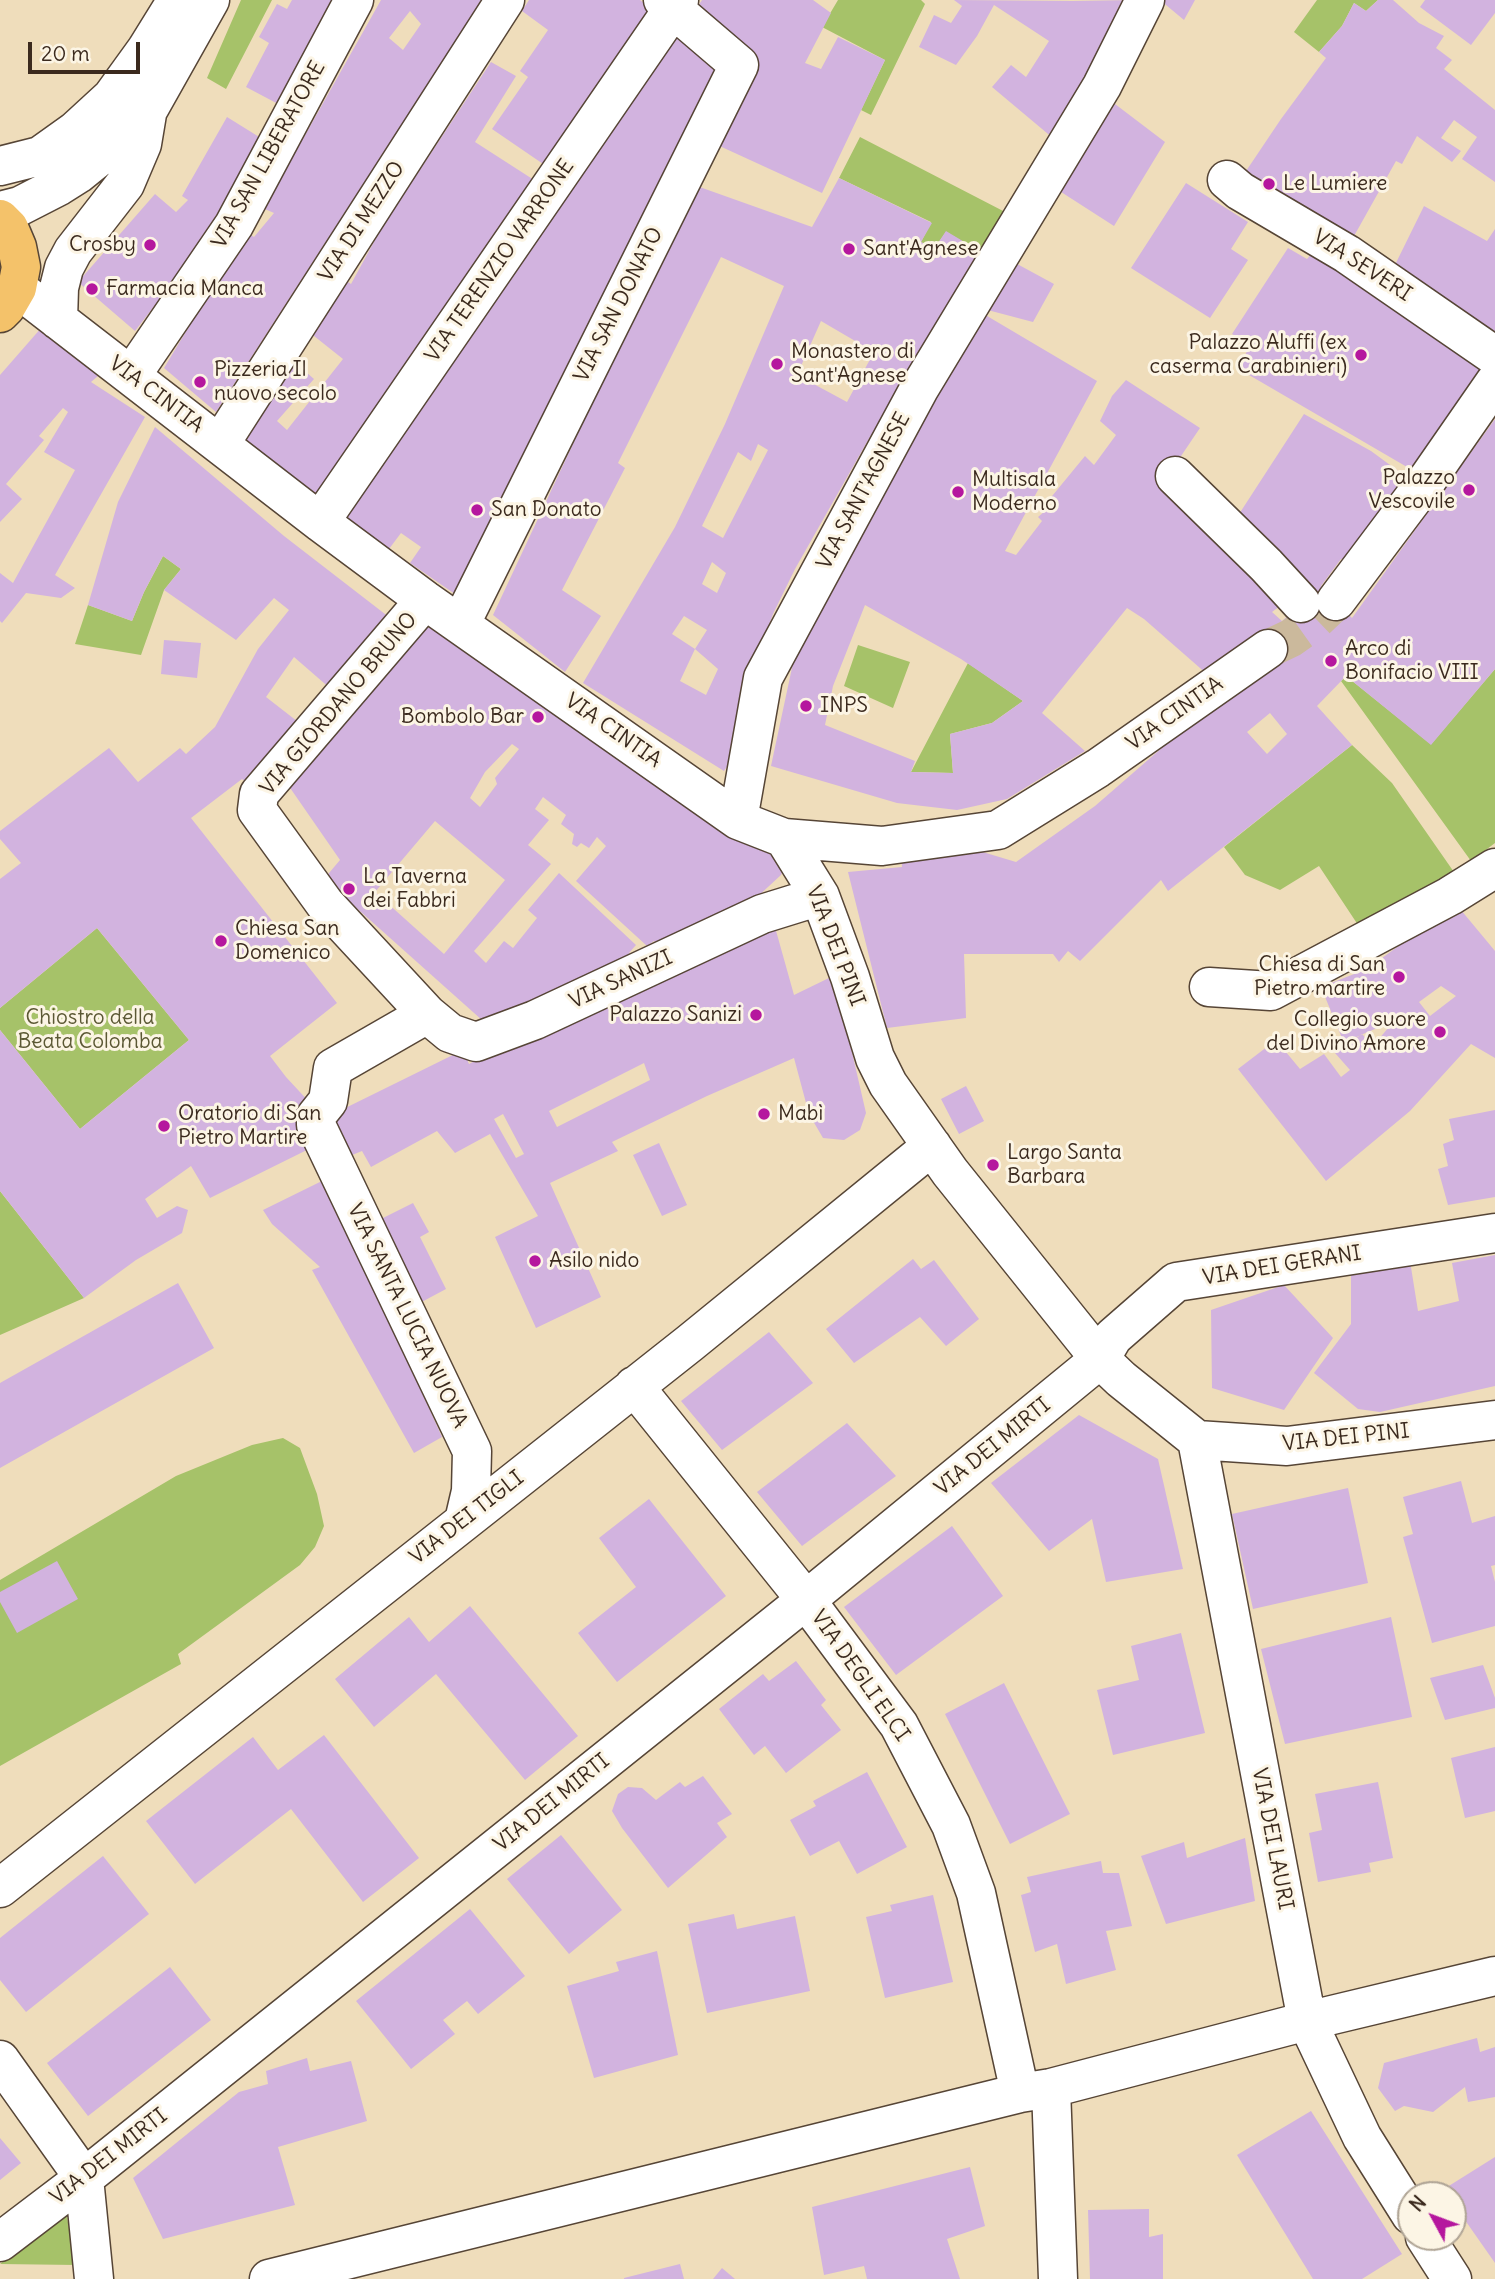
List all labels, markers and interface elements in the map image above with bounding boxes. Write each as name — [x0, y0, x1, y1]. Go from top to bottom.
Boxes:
scale bar — [32, 28, 144, 72]
text: 20 m — [41, 40, 90, 67]
street label: VIA SAN LIBERATORE — [207, 57, 331, 253]
street label: VIA TERENZIO VARRONE — [420, 155, 580, 367]
street label: VIA DI MEZZO — [314, 157, 410, 287]
place label: Le Lumiere — [1283, 171, 1387, 197]
marker: Le Lumiere — [1261, 176, 1277, 192]
street label: VIA SAN DONATO — [569, 223, 669, 387]
street label: VIA SEVERI — [1308, 225, 1416, 307]
place label: Crosby — [69, 232, 136, 258]
place label: Sant'Agnese — [863, 236, 978, 262]
marker: Crosby — [142, 237, 158, 253]
marker: Sant'Agnese — [841, 241, 857, 257]
place label: Farmacia Manca — [106, 276, 264, 302]
marker: Farmacia Manca — [84, 281, 100, 297]
place label: Palazzo Aluffi (ex caserma Carabinieri) — [1150, 330, 1347, 380]
place label: Monastero di Sant'Agnese — [791, 339, 914, 389]
marker: Palazzo Aluffi (ex caserma Carabinieri) — [1353, 347, 1369, 363]
street label: VIA CINTIA — [104, 351, 208, 439]
marker: Monastero di Sant'Agnese — [769, 356, 785, 372]
place label: Pizzeria Il nuovo secolo — [214, 357, 337, 407]
marker: Pizzeria Il nuovo secolo — [192, 374, 208, 390]
street label: VIA SANT'AGNESE — [812, 408, 916, 574]
place label: Palazzo Vescovile — [1369, 465, 1455, 515]
place label: Multisala Moderno — [972, 467, 1057, 517]
marker: Palazzo Vescovile — [1461, 482, 1477, 498]
marker: Multisala Moderno — [950, 484, 966, 500]
place label: San Donato — [491, 497, 602, 523]
marker: San Donato — [469, 502, 485, 518]
street label: VIA GIORDANO BRUNO — [255, 608, 423, 800]
place label: Arco di Bonifacio VIII — [1345, 636, 1479, 686]
marker: Arco di Bonifacio VIII — [1323, 653, 1339, 669]
street label: VIA CINTIA — [1122, 672, 1228, 756]
street label: VIA CINTIA — [560, 689, 666, 773]
place label: INPS — [820, 693, 868, 719]
marker: INPS — [798, 698, 814, 714]
place label: Bombolo Bar — [401, 704, 524, 730]
marker: Bombolo Bar — [530, 709, 546, 725]
place label: La Taverna dei Fabbri — [363, 864, 467, 914]
marker: La Taverna dei Fabbri — [341, 881, 357, 897]
street label: VIA DEI PINI — [800, 882, 870, 1010]
place label: Chiesa San Domenico — [235, 916, 339, 966]
marker: Chiesa San Domenico — [213, 933, 229, 949]
street label: VIA SANIZI — [566, 945, 676, 1015]
place label: Chiesa di San Pietro martire — [1254, 952, 1385, 1002]
marker: Chiesa di San Pietro martire — [1391, 969, 1407, 985]
place label: Palazzo Sanizi — [609, 1002, 742, 1028]
park label: Chiostro della Beata Colomba — [17, 1005, 163, 1055]
marker: Palazzo Sanizi — [748, 1007, 764, 1023]
place label: Collegio suore del Divino Amore — [1266, 1007, 1426, 1057]
marker: Collegio suore del Divino Amore — [1432, 1024, 1448, 1040]
place label: Oratorio di San Pietro Martire — [178, 1101, 321, 1151]
place label: Mabì — [778, 1101, 823, 1127]
marker: Mabì — [756, 1106, 772, 1122]
marker: Oratorio di San Pietro Martire — [156, 1118, 172, 1134]
place label: Largo Santa Barbara — [1007, 1140, 1122, 1190]
marker: Largo Santa Barbara — [985, 1157, 1001, 1173]
street label: VIA SANTA LUCIA NUOVA — [342, 1200, 472, 1432]
street label: VIA DEI GERANI — [1201, 1241, 1363, 1291]
place label: Asilo nido — [549, 1248, 639, 1274]
marker: Asilo nido — [527, 1253, 543, 1269]
street label: VIA DEI MIRTI — [930, 1393, 1056, 1501]
street label: VIA DEI PINI — [1281, 1419, 1411, 1457]
street label: VIA DEI TIGLI — [405, 1466, 529, 1570]
street label: VIA DEGLI ELCI — [805, 1606, 915, 1746]
street label: VIA DEI MIRTI — [489, 1749, 615, 1857]
street label: VIA DEI LAURI — [1246, 1766, 1298, 1912]
street label: VIA DEI MIRTI — [46, 2104, 172, 2210]
north arrow — [1397, 2181, 1467, 2251]
text: N — [1404, 2191, 1431, 2216]

